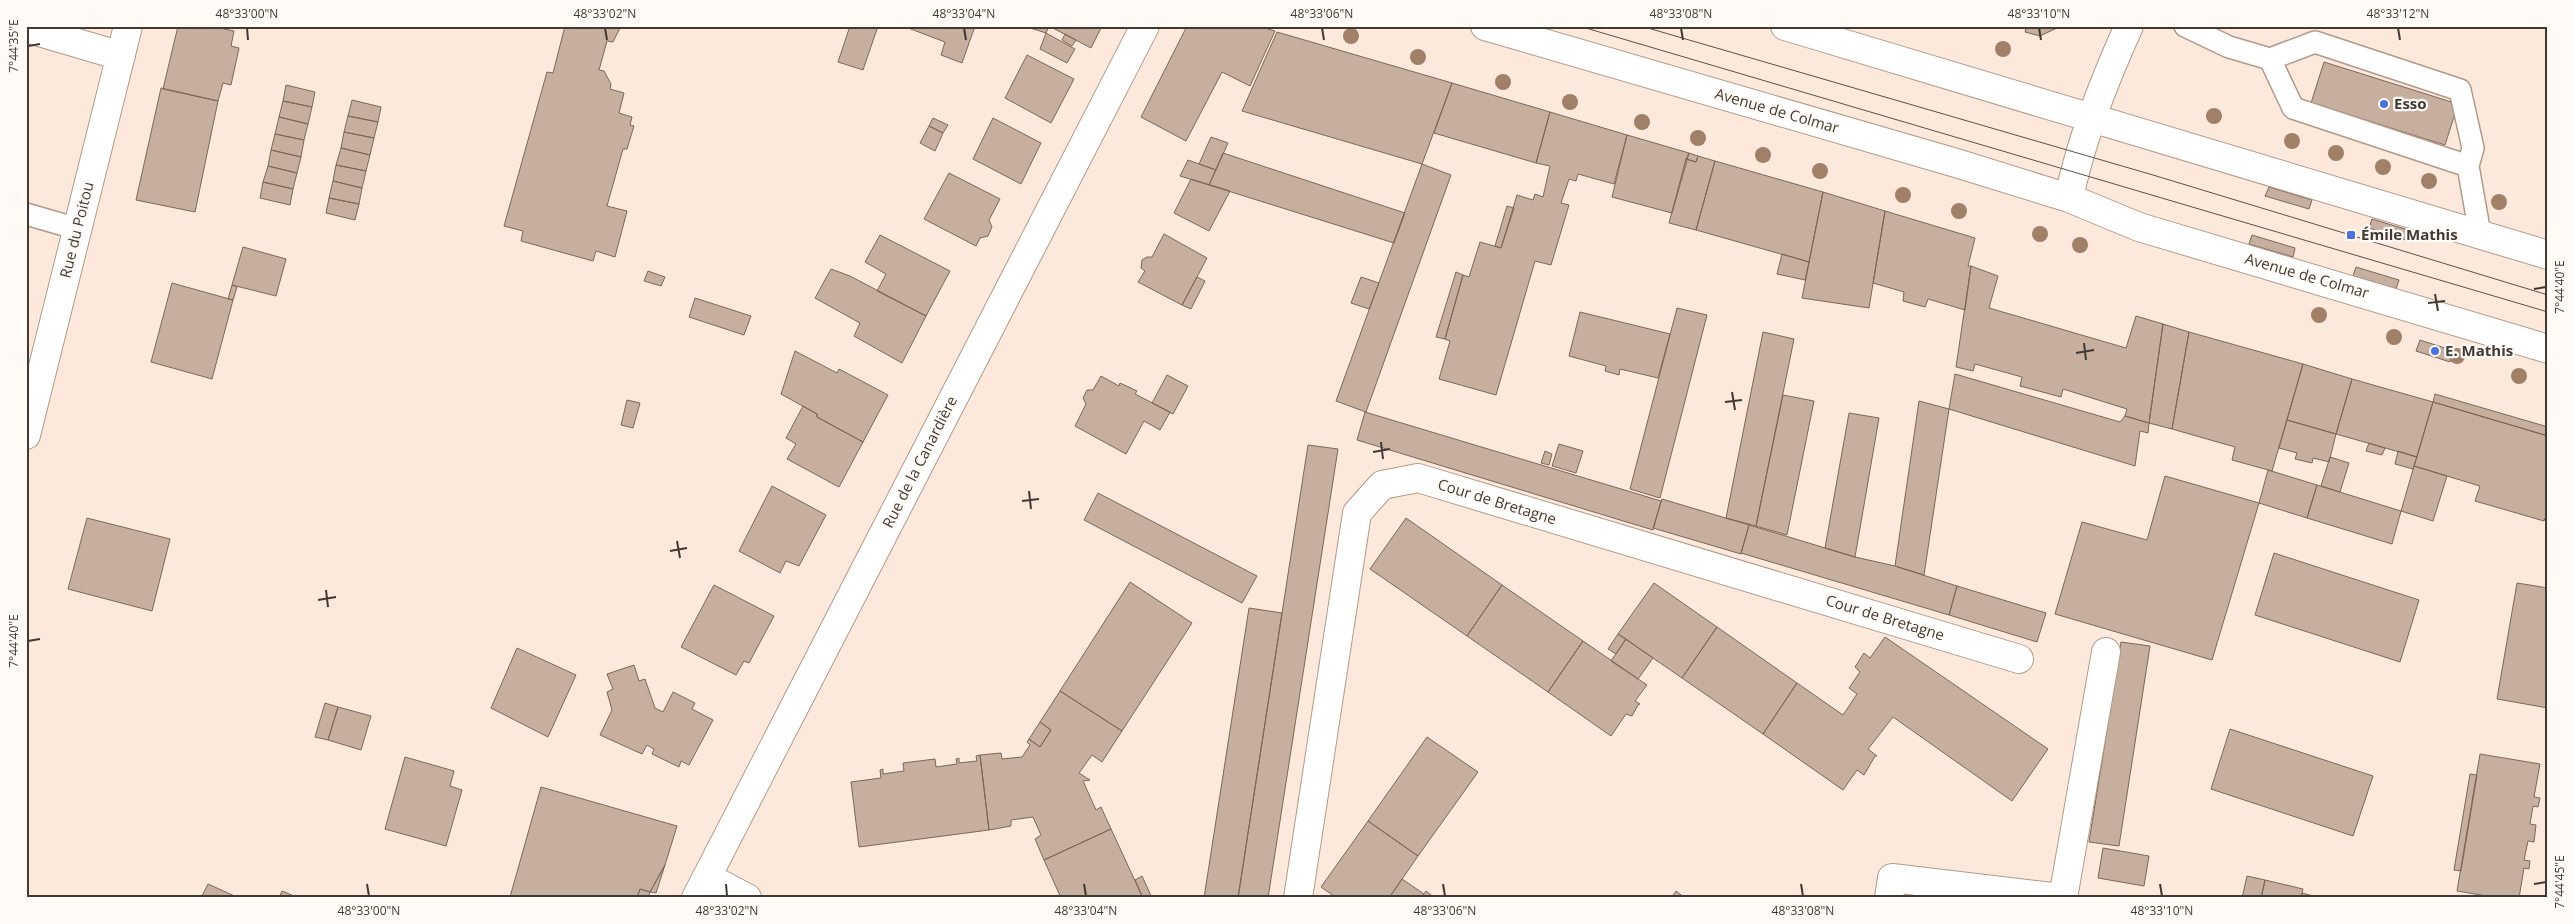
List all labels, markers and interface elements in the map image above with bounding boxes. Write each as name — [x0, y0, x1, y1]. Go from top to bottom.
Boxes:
text: 48°33'00"N — [216, 5, 278, 22]
text: 48°33'02"N — [574, 5, 636, 22]
text: 48°33'04"N — [933, 5, 995, 22]
text: 48°33'06"N — [1291, 5, 1353, 22]
text: 48°33'08"N — [1650, 5, 1712, 22]
text: 48°33'10"N — [2008, 5, 2070, 22]
text: 48°33'12"N — [2367, 5, 2429, 22]
text: 7°44'35"E — [5, 19, 22, 73]
street label: Avenue de Colmar — [1713, 83, 1842, 137]
place label: Esso — [2394, 93, 2427, 113]
marker: Esso — [2378, 98, 2390, 110]
street label: Rue du Poitou — [54, 180, 98, 280]
place label: Émile Mathis — [2361, 224, 2458, 244]
marker: Émile Mathis — [2345, 229, 2357, 241]
street label: Avenue de Colmar — [2243, 248, 2372, 302]
text: 7°44'40"E — [2551, 260, 2568, 314]
place label: E. Mathis — [2445, 340, 2513, 360]
marker: E. Mathis — [2429, 345, 2441, 357]
street label: Rue de la Canardière — [877, 392, 961, 531]
street label: Cour de Bretagne — [1436, 474, 1559, 529]
street label: Cour de Bretagne — [1824, 590, 1947, 645]
text: 7°44'40"E — [5, 614, 22, 668]
text: 7°44'45"E — [2551, 855, 2568, 909]
text: 48°33'00"N — [338, 902, 400, 919]
text: 48°33'02"N — [696, 902, 758, 919]
text: 48°33'04"N — [1055, 902, 1117, 919]
text: 48°33'06"N — [1414, 902, 1476, 919]
text: 48°33'08"N — [1772, 902, 1834, 919]
text: 48°33'10"N — [2131, 902, 2193, 919]

